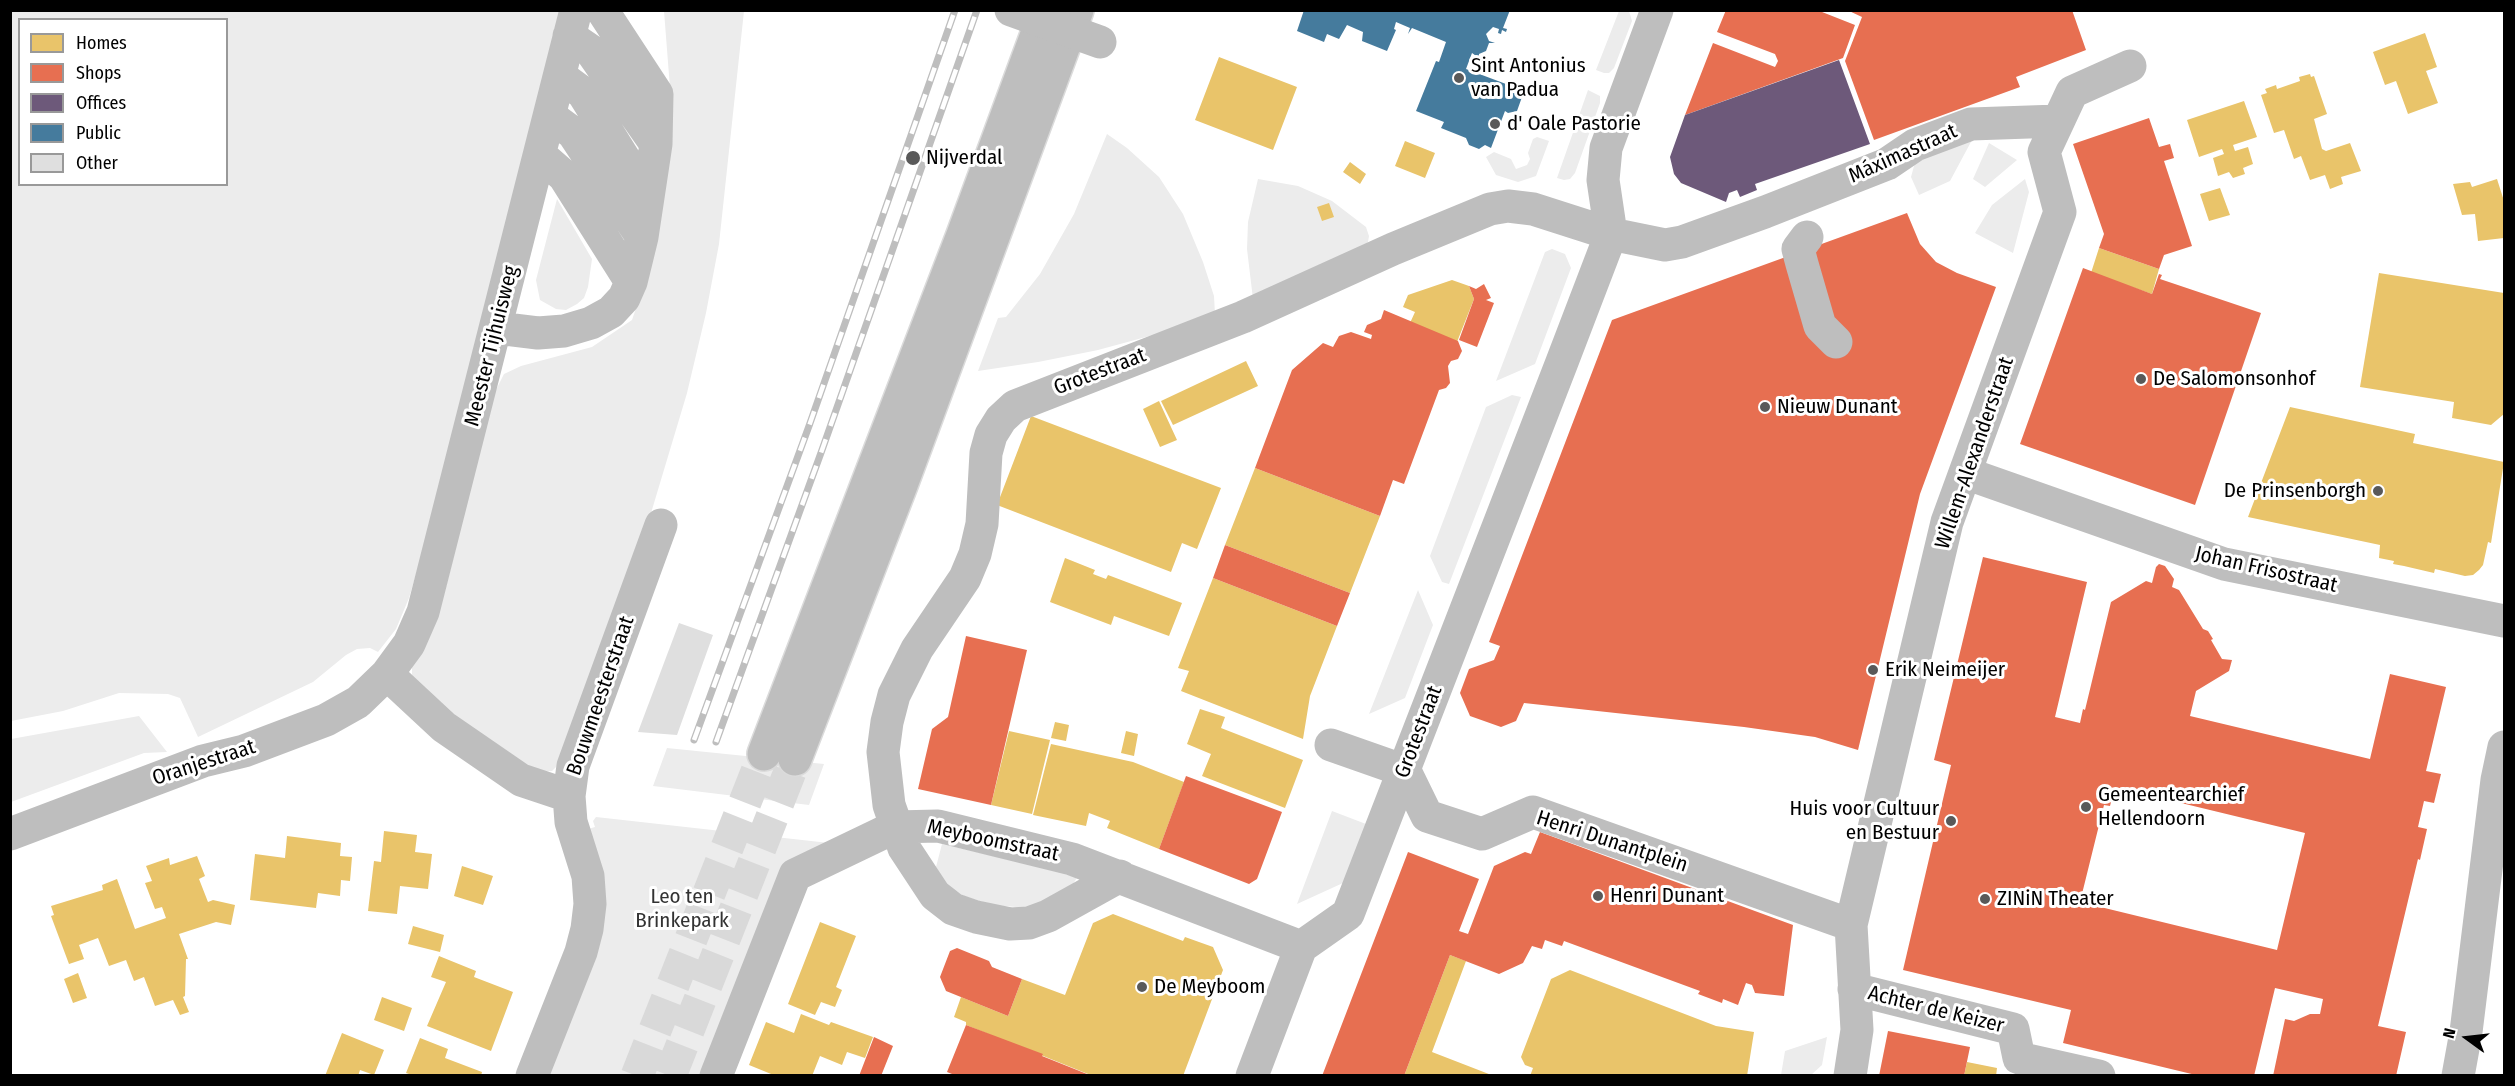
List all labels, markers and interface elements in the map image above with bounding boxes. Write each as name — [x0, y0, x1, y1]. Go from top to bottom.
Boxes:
legend — [18, 18, 228, 186]
text: Homes — [76, 32, 127, 54]
place label: Sint Antonius van Padua — [1471, 53, 1586, 103]
text: Shops — [76, 62, 121, 84]
marker: Sint Antonius van Padua — [1452, 71, 1466, 85]
text: Offices — [76, 92, 126, 114]
place label: d' Oale Pastorie — [1507, 111, 1641, 137]
marker: d' Oale Pastorie — [1488, 117, 1502, 131]
street label: Máximastraat — [1845, 119, 1961, 189]
text: Public — [76, 122, 121, 144]
place label: Nijverdal — [926, 145, 1003, 171]
marker: Nijverdal — [904, 149, 922, 167]
text: Other — [76, 152, 118, 174]
street label: Meester Tijhuisweg — [460, 263, 524, 429]
street label: Grotestraat — [1050, 343, 1150, 401]
street label: Willem-Alexanderstraat — [1930, 354, 2020, 552]
place label: De Salomonsonhof — [2153, 366, 2315, 392]
marker: De Salomonsonhof — [2134, 372, 2148, 386]
place label: Nieuw Dunant — [1777, 394, 1898, 420]
marker: Nieuw Dunant — [1758, 400, 1772, 414]
place label: De Prinsenborgh — [2224, 478, 2366, 504]
marker: De Prinsenborgh — [2371, 484, 2385, 498]
street label: Johan Frisostraat — [2192, 541, 2340, 599]
street label: Bouwmeesterstraat — [562, 613, 640, 779]
place label: Erik Neimeijer — [1885, 657, 2005, 683]
marker: Erik Neimeijer — [1866, 663, 1880, 677]
street label: Grotestraat — [1390, 682, 1448, 782]
street label: Oranjestraat — [149, 735, 259, 791]
place label: Gemeentearchief Hellendoorn — [2098, 782, 2244, 832]
place label: Huis voor Cultuur en Bestuur — [1789, 796, 1939, 846]
marker: Gemeentearchief Hellendoorn — [2079, 800, 2093, 814]
street label: Henri Dunantplein — [1533, 806, 1691, 878]
marker: Huis voor Cultuur en Bestuur — [1944, 814, 1958, 828]
street label: Meyboomstraat — [925, 815, 1061, 867]
place label: Henri Dunant — [1610, 883, 1724, 909]
park label: Leo ten Brinkepark — [635, 884, 729, 934]
place label: ZINiN Theater — [1997, 886, 2114, 912]
marker: Henri Dunant — [1591, 889, 1605, 903]
marker: ZINiN Theater — [1978, 892, 1992, 906]
place label: De Meyboom — [1154, 974, 1266, 1000]
marker: De Meyboom — [1135, 980, 1149, 994]
street label: Achter de Keizer — [1865, 981, 2007, 1039]
north arrow — [2437, 1008, 2497, 1068]
text: N — [2439, 1026, 2460, 1040]

